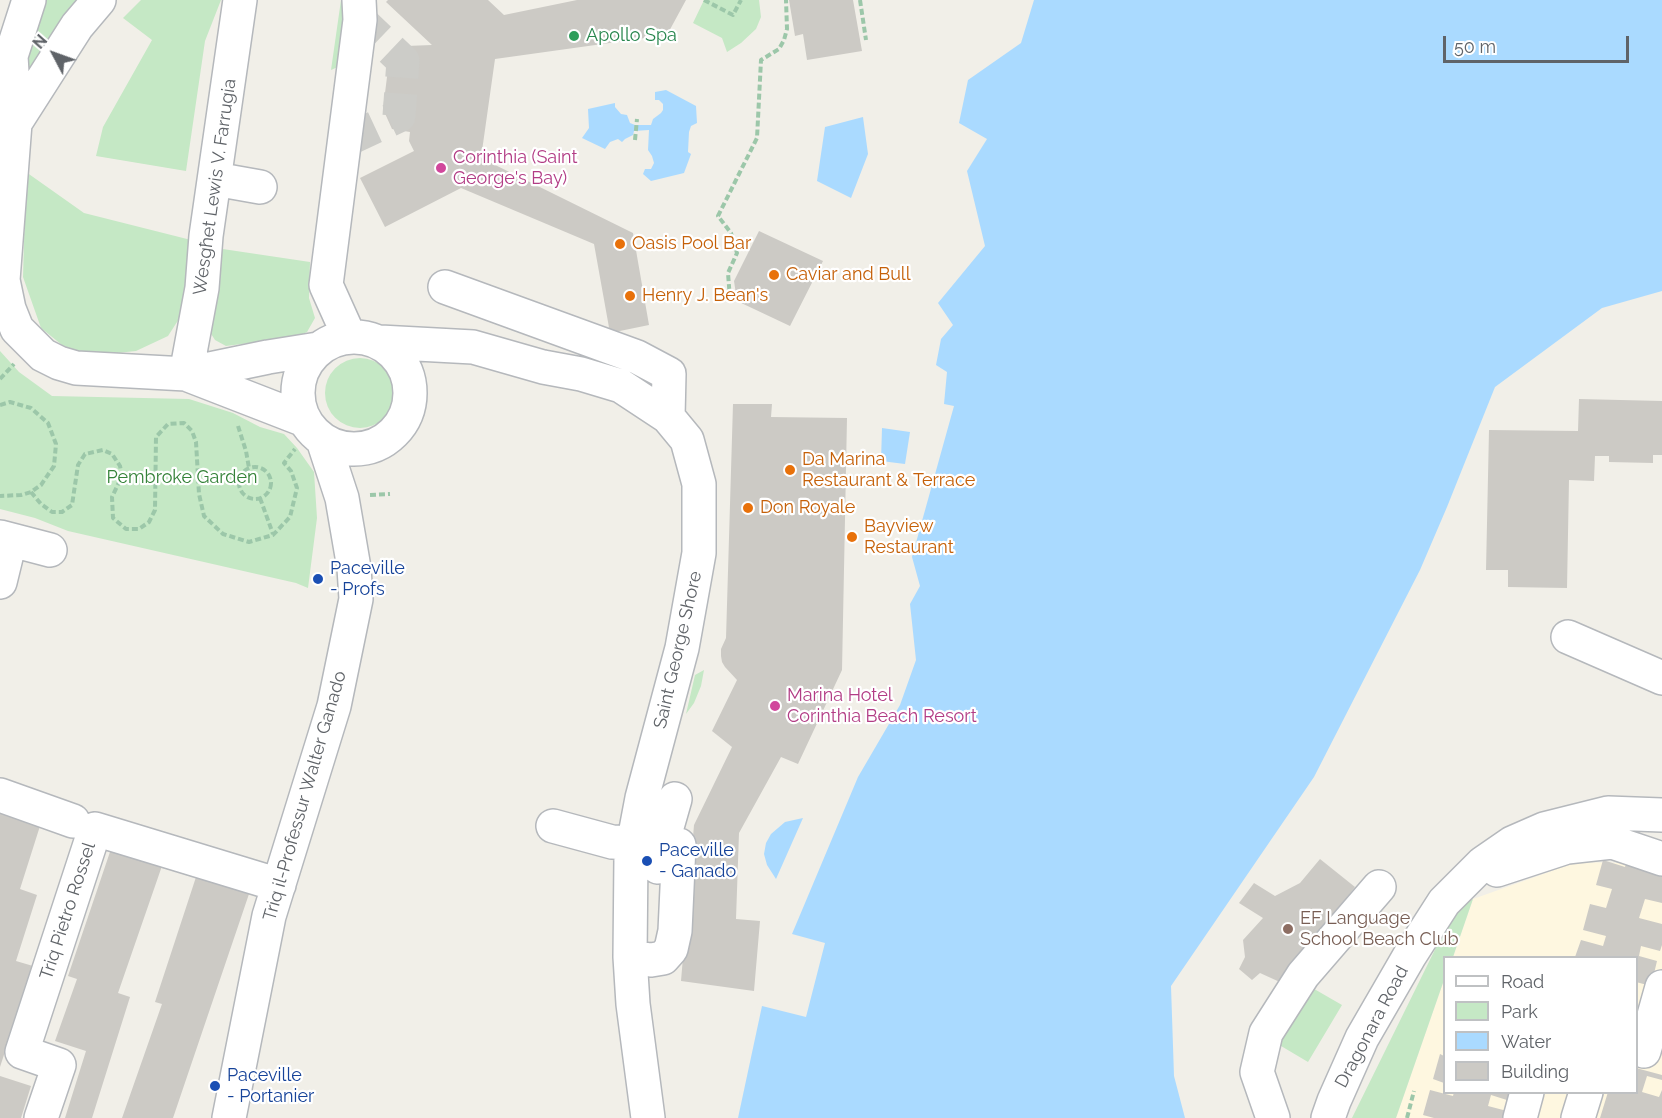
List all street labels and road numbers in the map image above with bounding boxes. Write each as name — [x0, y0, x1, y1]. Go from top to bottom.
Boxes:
street label: Wesgħet Lewis V. Farrugia — [189, 77, 241, 297]
street label: Saint George Shore — [649, 569, 707, 731]
street label: Triq il-Professur Walter Ganado — [259, 668, 351, 924]
street label: Triq Pietro Rossel — [36, 840, 100, 982]
street label: Dragonara Road — [1331, 962, 1413, 1092]

